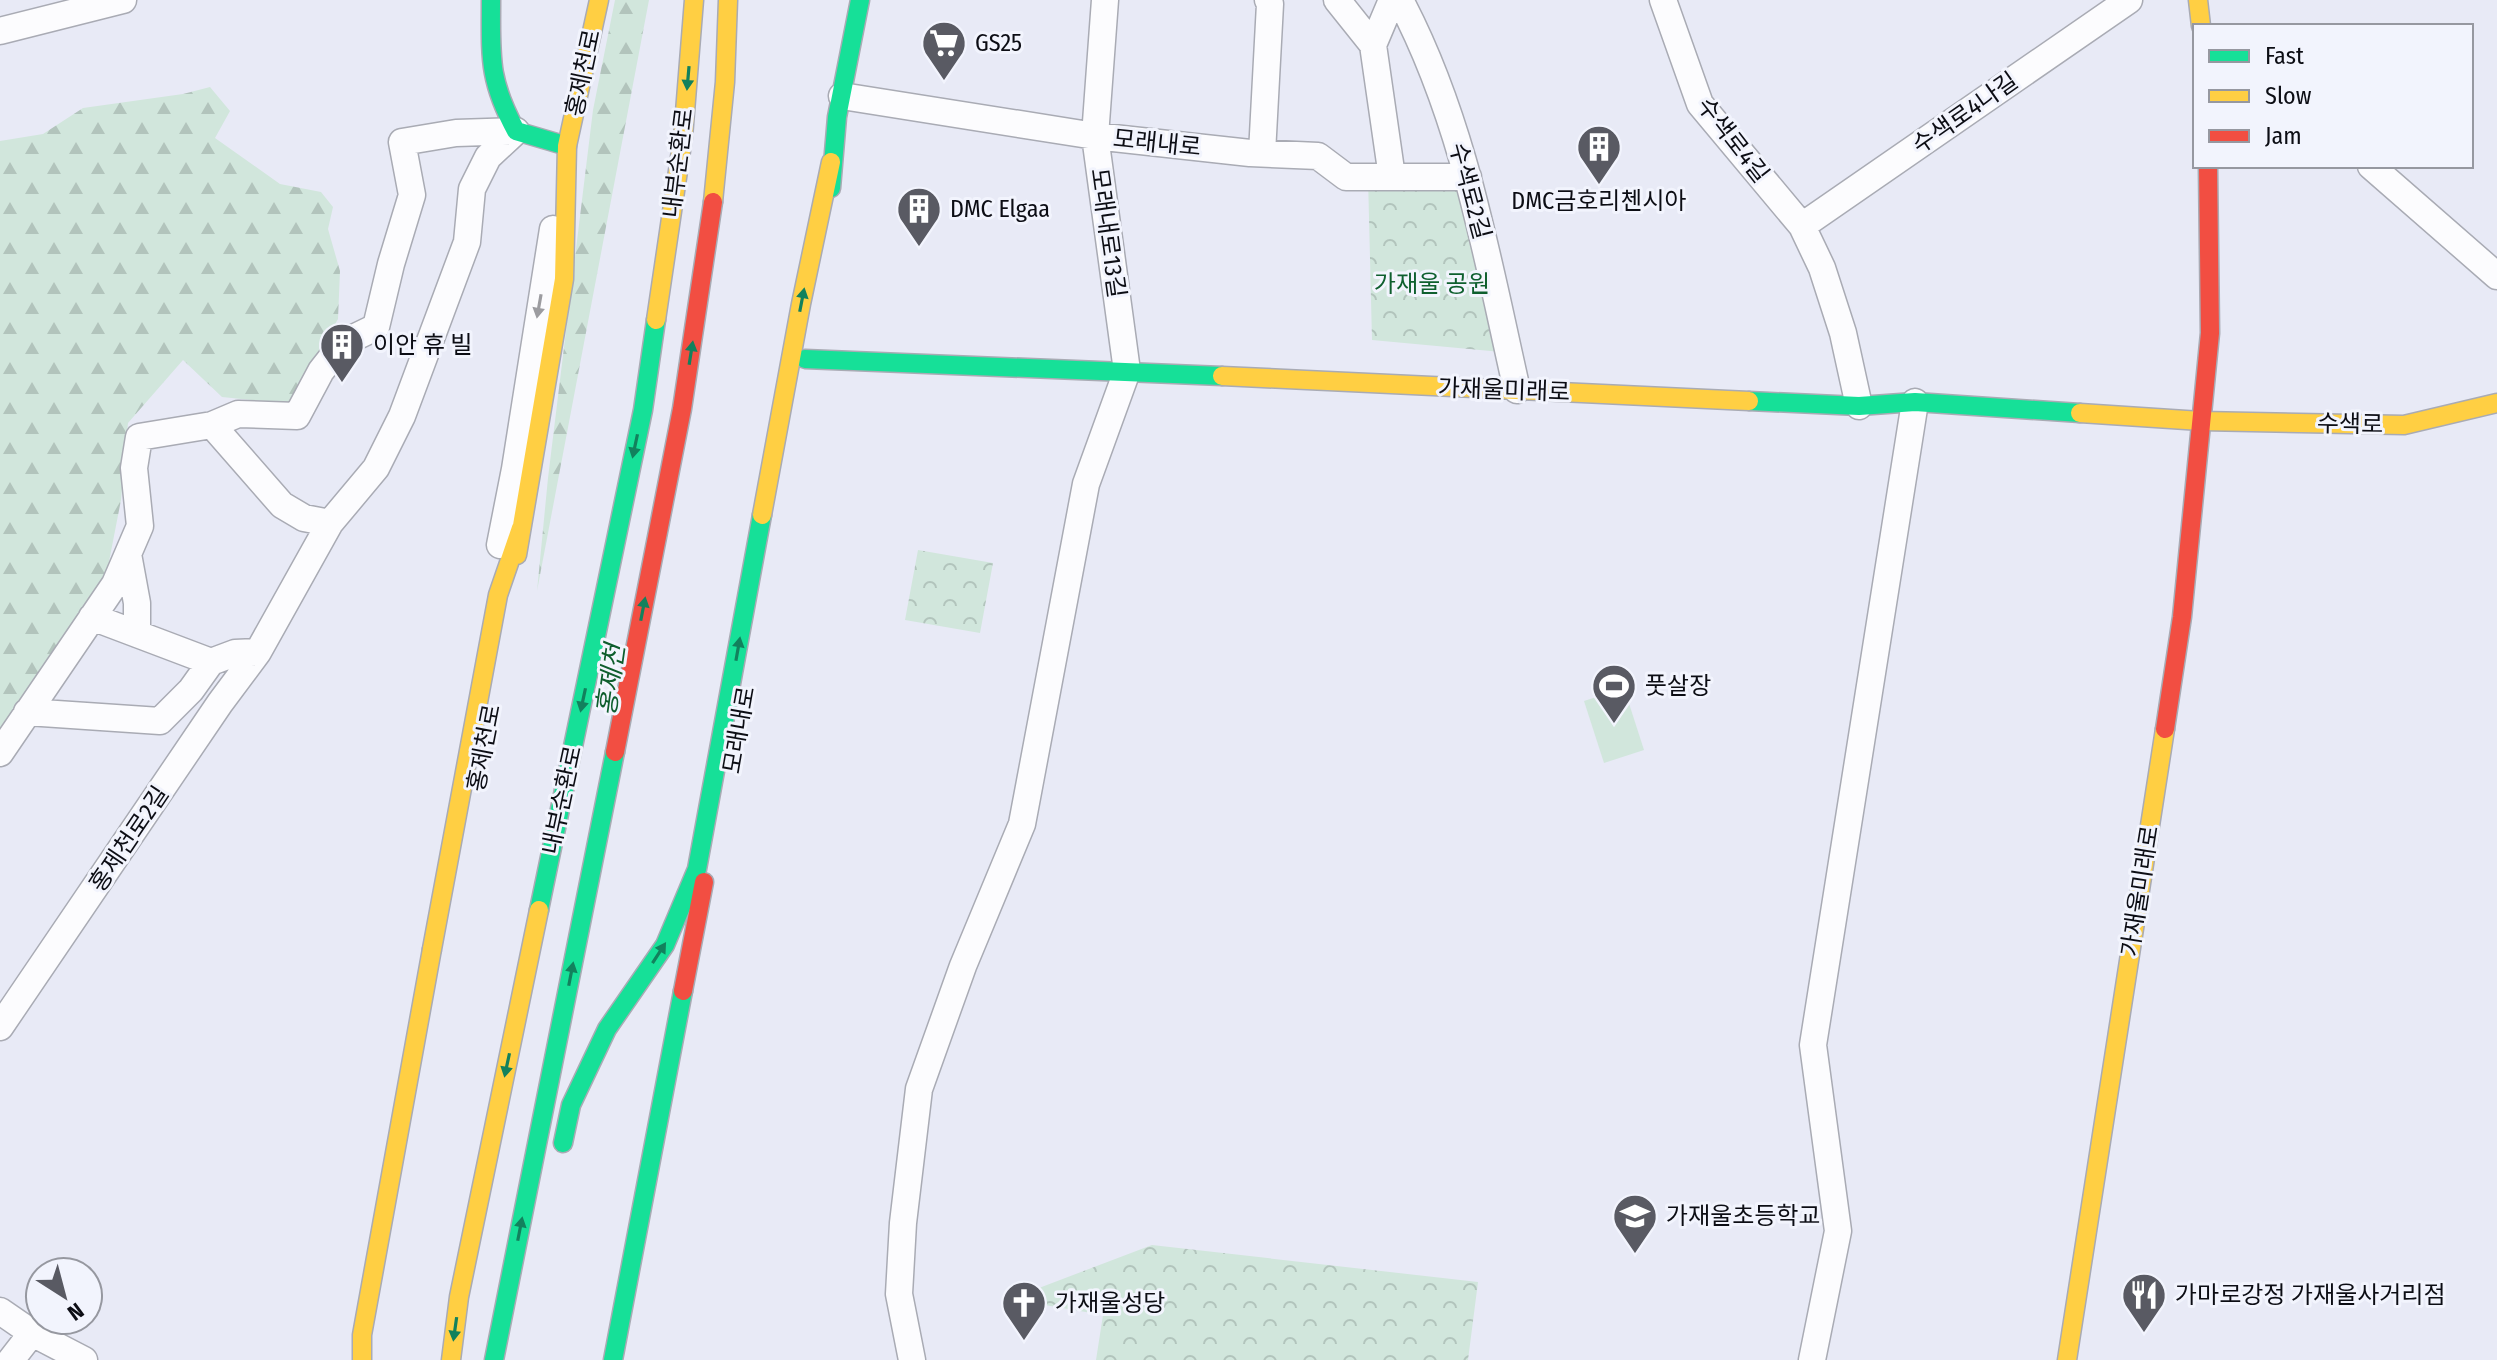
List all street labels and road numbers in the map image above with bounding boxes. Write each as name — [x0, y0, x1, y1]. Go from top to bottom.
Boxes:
street label: 홍제천로 — [560, 27, 606, 119]
street label: 수색로4나길 — [1907, 67, 2023, 159]
street label: 수색로4길 — [1691, 92, 1775, 188]
street label: 내부순환로 — [657, 107, 699, 219]
street label: 모래내로 — [1112, 124, 1202, 162]
street label: 수색로2길 — [1444, 140, 1496, 242]
street label: 모래내로13길 — [1085, 166, 1131, 300]
street label: 가재울미래로 — [1437, 374, 1571, 406]
street label: 수색로 — [2317, 409, 2383, 439]
street label: 모래내로 — [718, 684, 760, 776]
street label: 홍제천로 — [462, 702, 506, 794]
street label: 내부순환로 — [537, 743, 587, 857]
street label: 홍제천로2길 — [84, 781, 174, 897]
street label: 가재울미래로 — [2116, 823, 2164, 959]

